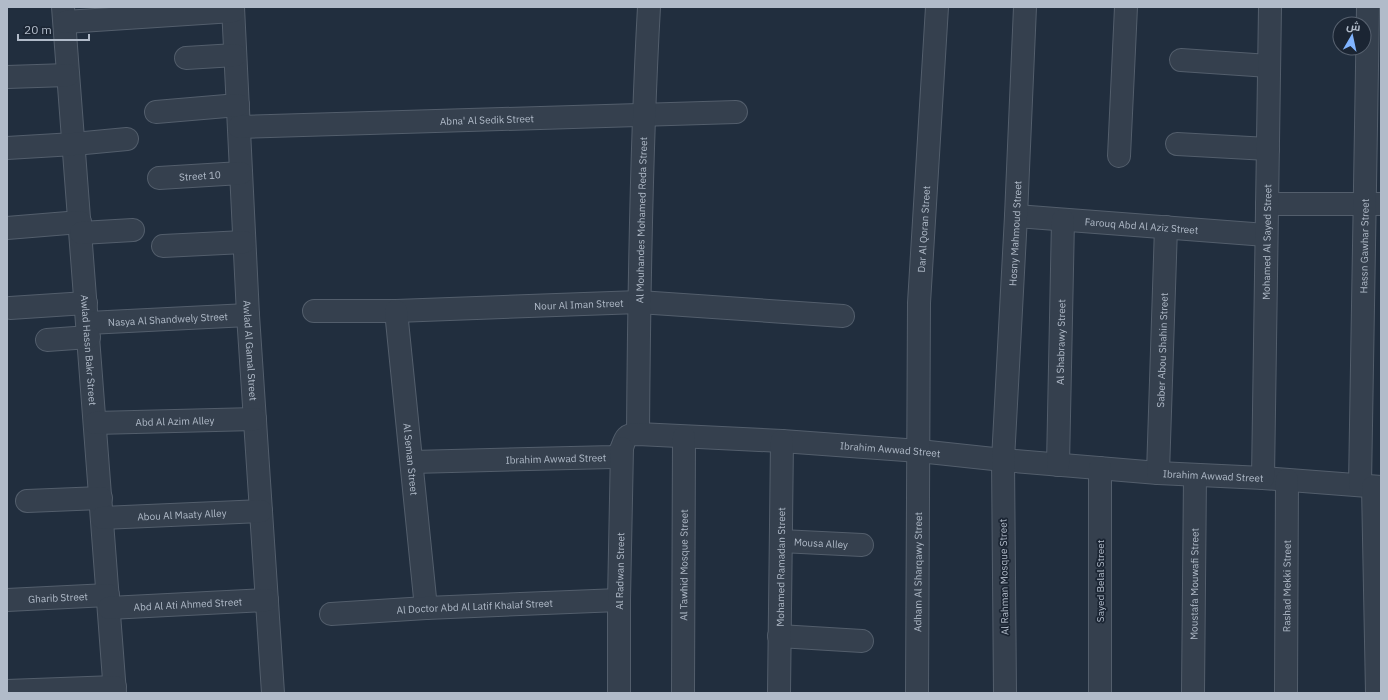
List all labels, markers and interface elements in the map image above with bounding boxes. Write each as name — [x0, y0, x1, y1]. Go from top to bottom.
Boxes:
scale bar — [18, 16, 89, 42]
north arrow — [1332, 16, 1372, 56]
text: ش — [1345, 18, 1362, 34]
text: 20 m — [24, 22, 52, 37]
street label: Abna' Al Sedik Street — [440, 112, 535, 127]
street label: Al Mouhandes Mohamed Reda Street — [633, 136, 650, 303]
street label: Street 10 — [179, 168, 221, 183]
street label: Hosny Mahmoud Street — [1006, 180, 1024, 286]
street label: Mohamed Al Sayed Street — [1259, 183, 1274, 300]
street label: Dar Al Qoran Street — [914, 185, 933, 273]
street label: Hassn Gawhar Street — [1357, 198, 1371, 293]
street label: Farouq Abd Al Aziz Street — [1084, 215, 1199, 236]
street label: Saber Abou Shahin Street — [1154, 292, 1170, 408]
street label: Awlad Hassn Bakr Street — [78, 294, 100, 406]
street label: Nour Al Iman Street — [534, 296, 624, 312]
street label: Al Shabrawy Street — [1053, 299, 1068, 385]
street label: Awlad Al Gamal Street — [241, 300, 260, 402]
street label: Nasya Al Shandwely Street — [108, 309, 229, 328]
street label: Abd Al Azim Alley — [135, 414, 215, 428]
street label: Al Seman Street — [401, 423, 421, 496]
street label: Ibrahim Awwad Street — [840, 439, 942, 460]
street label: Ibrahim Awwad Street — [505, 451, 607, 466]
street label: Ibrahim Awwad Street — [1163, 467, 1264, 485]
street label: Abou Al Maaty Alley — [137, 506, 227, 523]
street label: Mohamed Ramadan Street — [773, 507, 788, 627]
street label: Al Tawhid Mosque Street — [677, 509, 690, 621]
street label: Adham Al Sharqawy Street — [911, 511, 924, 632]
street label: Al Rahman Mosque Street — [996, 518, 1012, 635]
street label: Moustafa Mouwafi Street — [1187, 527, 1201, 640]
street label: Al Radwan Street — [612, 532, 627, 610]
street label: Mousa Alley — [794, 535, 848, 551]
street label: Sayed Belal Street — [1094, 539, 1107, 622]
street label: Rashad Mekki Street — [1280, 539, 1293, 632]
street label: Gharib Street — [28, 589, 89, 605]
street label: Abd Al Ati Ahmed Street — [133, 595, 243, 613]
street label: Al Doctor Abd Al Latif Khalaf Street — [396, 596, 554, 616]

